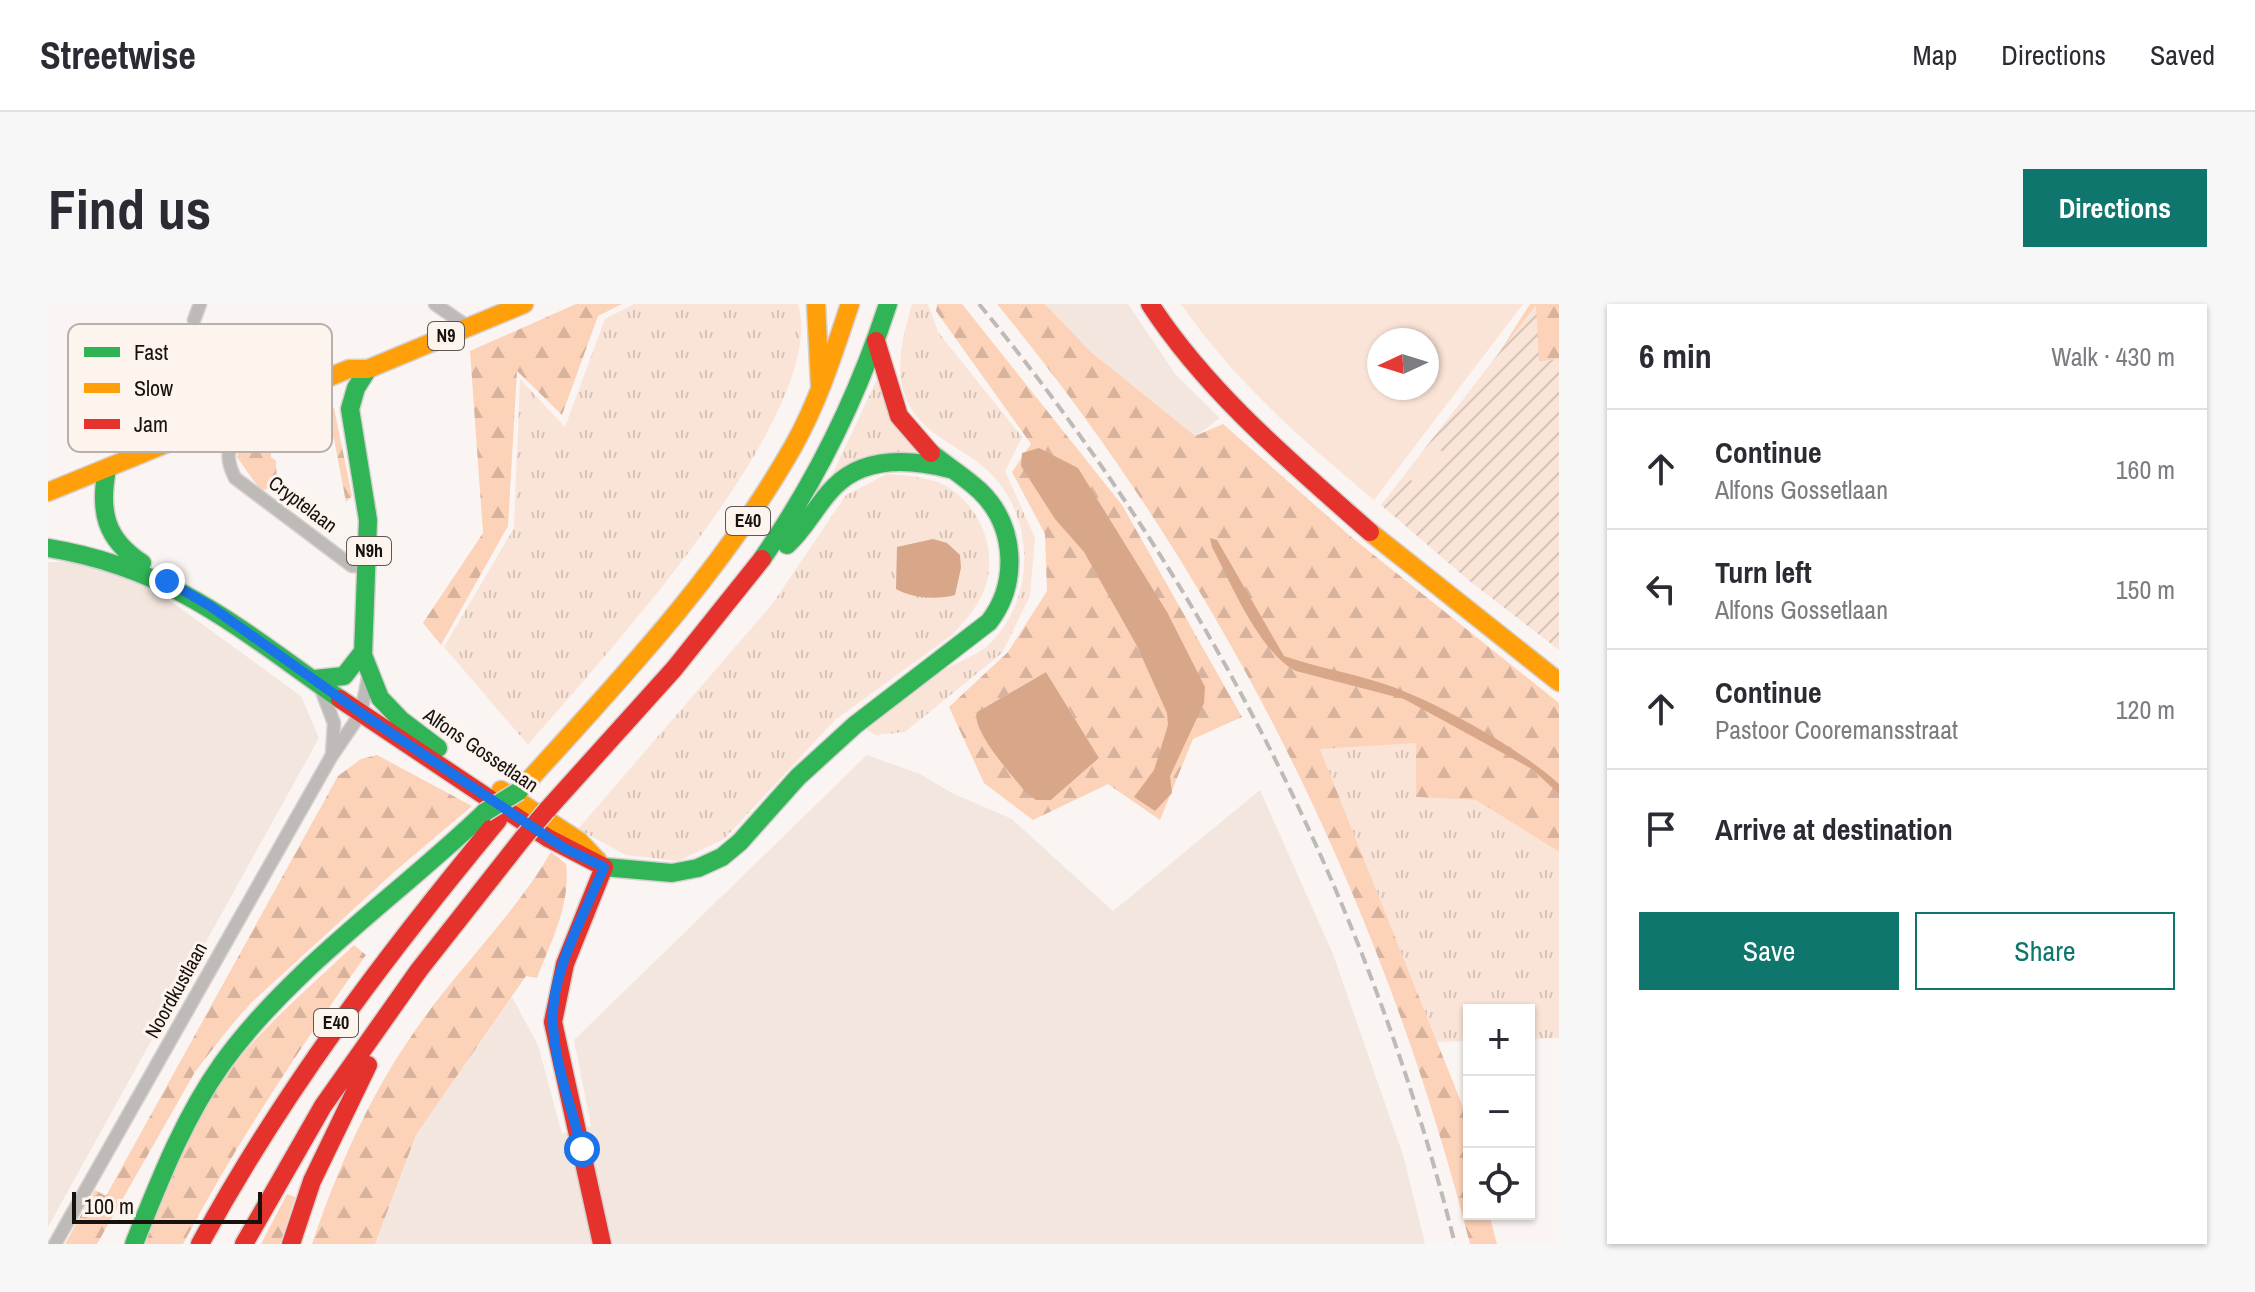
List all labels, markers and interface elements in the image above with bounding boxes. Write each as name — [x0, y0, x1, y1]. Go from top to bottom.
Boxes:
text: Streetwise — [40, 30, 196, 81]
text: Map — [1913, 36, 1957, 74]
text: Directions — [2001, 36, 2106, 74]
text: Saved — [2150, 36, 2215, 74]
button: Directions — [2023, 169, 2207, 247]
text: Find us — [48, 171, 211, 246]
road number: N9 — [428, 322, 464, 350]
legend — [68, 324, 332, 452]
north arrow — [1367, 328, 1439, 400]
text: 6 min — [1639, 333, 1712, 379]
text: Fast — [134, 337, 168, 367]
text: Walk · 430 m — [2051, 339, 2175, 374]
text: Slow — [134, 373, 173, 403]
text: Jam — [134, 409, 168, 439]
text: Continue — [1715, 432, 1822, 472]
icon: ahead — [1639, 447, 1683, 491]
text: 160 m — [2116, 452, 2175, 487]
street label: Cryptelaan — [264, 469, 343, 538]
text: Alfons Gossetlaan — [1715, 472, 1888, 507]
road number: E40 — [726, 507, 770, 535]
road number: N9h — [347, 537, 391, 565]
text: Turn left — [1715, 552, 1812, 592]
route end — [149, 563, 185, 599]
icon: left — [1639, 567, 1683, 611]
text: 150 m — [2116, 572, 2175, 607]
text: Alfons Gossetlaan — [1715, 592, 1888, 627]
text: Continue — [1715, 672, 1822, 712]
icon: ahead — [1639, 687, 1683, 731]
text: 120 m — [2116, 692, 2175, 727]
street label: Alfons Gossetlaan — [418, 701, 544, 798]
text: Pastoor Cooremansstraat — [1715, 712, 1958, 747]
icon: arrive — [1639, 807, 1683, 851]
text: Arrive at destination — [1715, 809, 1953, 849]
button: Save — [1639, 912, 1899, 990]
button: Share — [1915, 912, 2175, 990]
street label: Noordkustlaan — [138, 937, 213, 1043]
map controls — [1463, 1004, 1535, 1220]
button: + — [1463, 1004, 1535, 1076]
road number: E40 — [314, 1009, 358, 1037]
button: − — [1463, 1076, 1535, 1148]
route start — [564, 1131, 600, 1167]
button: locate — [1463, 1148, 1535, 1220]
scale bar — [72, 1188, 262, 1224]
text: 100 m — [84, 1191, 134, 1221]

